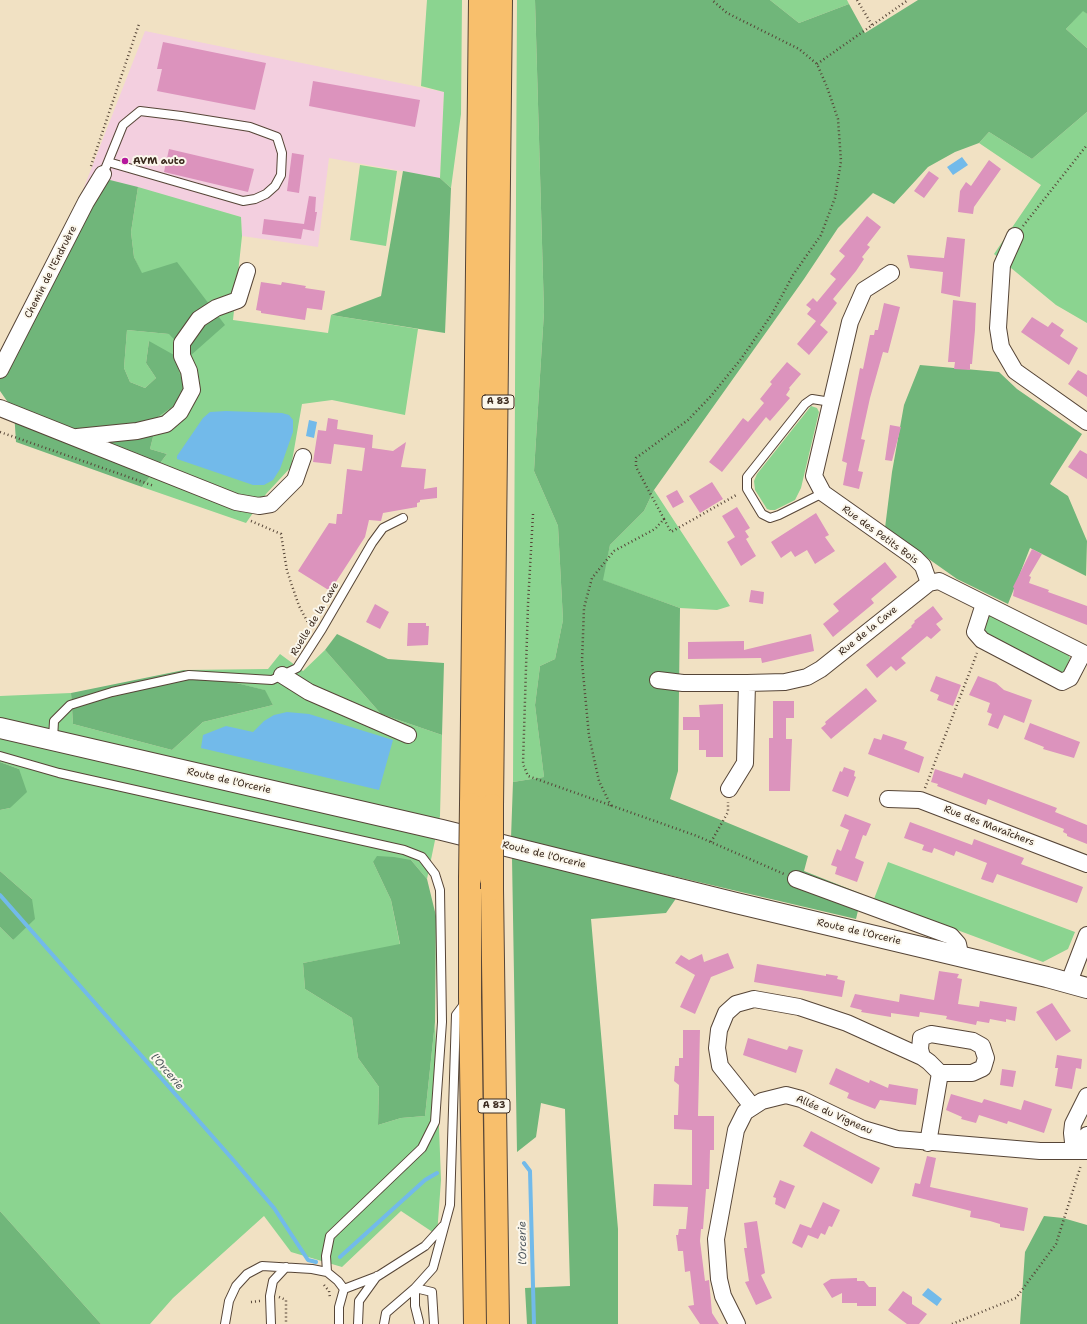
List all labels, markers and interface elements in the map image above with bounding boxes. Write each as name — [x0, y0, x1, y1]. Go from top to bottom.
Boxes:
place label: AVM auto — [133, 155, 185, 167]
marker: AVM auto — [120, 156, 130, 166]
street label: Chemin de l'Endruère — [22, 224, 80, 320]
road number: A 83 — [482, 395, 514, 409]
street label: Rue des Petits Bois — [839, 503, 921, 567]
street label: Ruelle de la Cave — [288, 580, 342, 658]
street label: Rue de la Cave — [836, 604, 900, 658]
street label: Route de l'Orcerie — [186, 766, 272, 796]
street label: Rue des Maraîchers — [942, 803, 1036, 849]
street label: Route de l'Orcerie — [501, 839, 587, 871]
street label: Route de l'Orcerie — [816, 917, 902, 947]
water label: l'Orcerie — [148, 1051, 186, 1093]
street label: Allée du Vigneau — [794, 1093, 874, 1137]
road number: A 83 — [478, 1099, 510, 1113]
water label: l'Orcerie — [516, 1221, 530, 1265]

